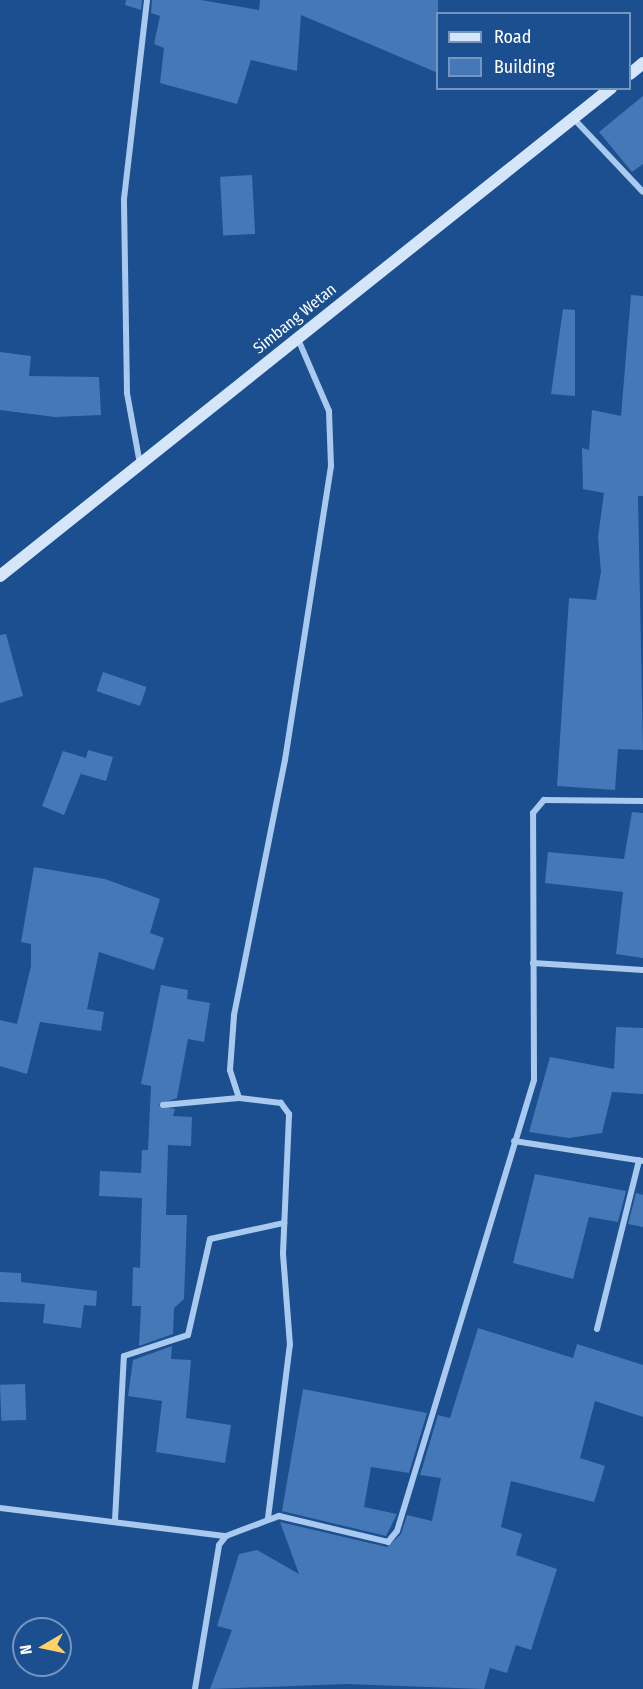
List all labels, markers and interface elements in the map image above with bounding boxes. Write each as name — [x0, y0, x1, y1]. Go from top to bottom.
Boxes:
legend — [436, 12, 631, 90]
text: Road — [494, 26, 531, 48]
text: Building — [494, 56, 555, 78]
street label: Simbang Wetan — [250, 280, 340, 358]
north arrow — [12, 1617, 72, 1677]
text: N — [16, 1643, 36, 1656]

